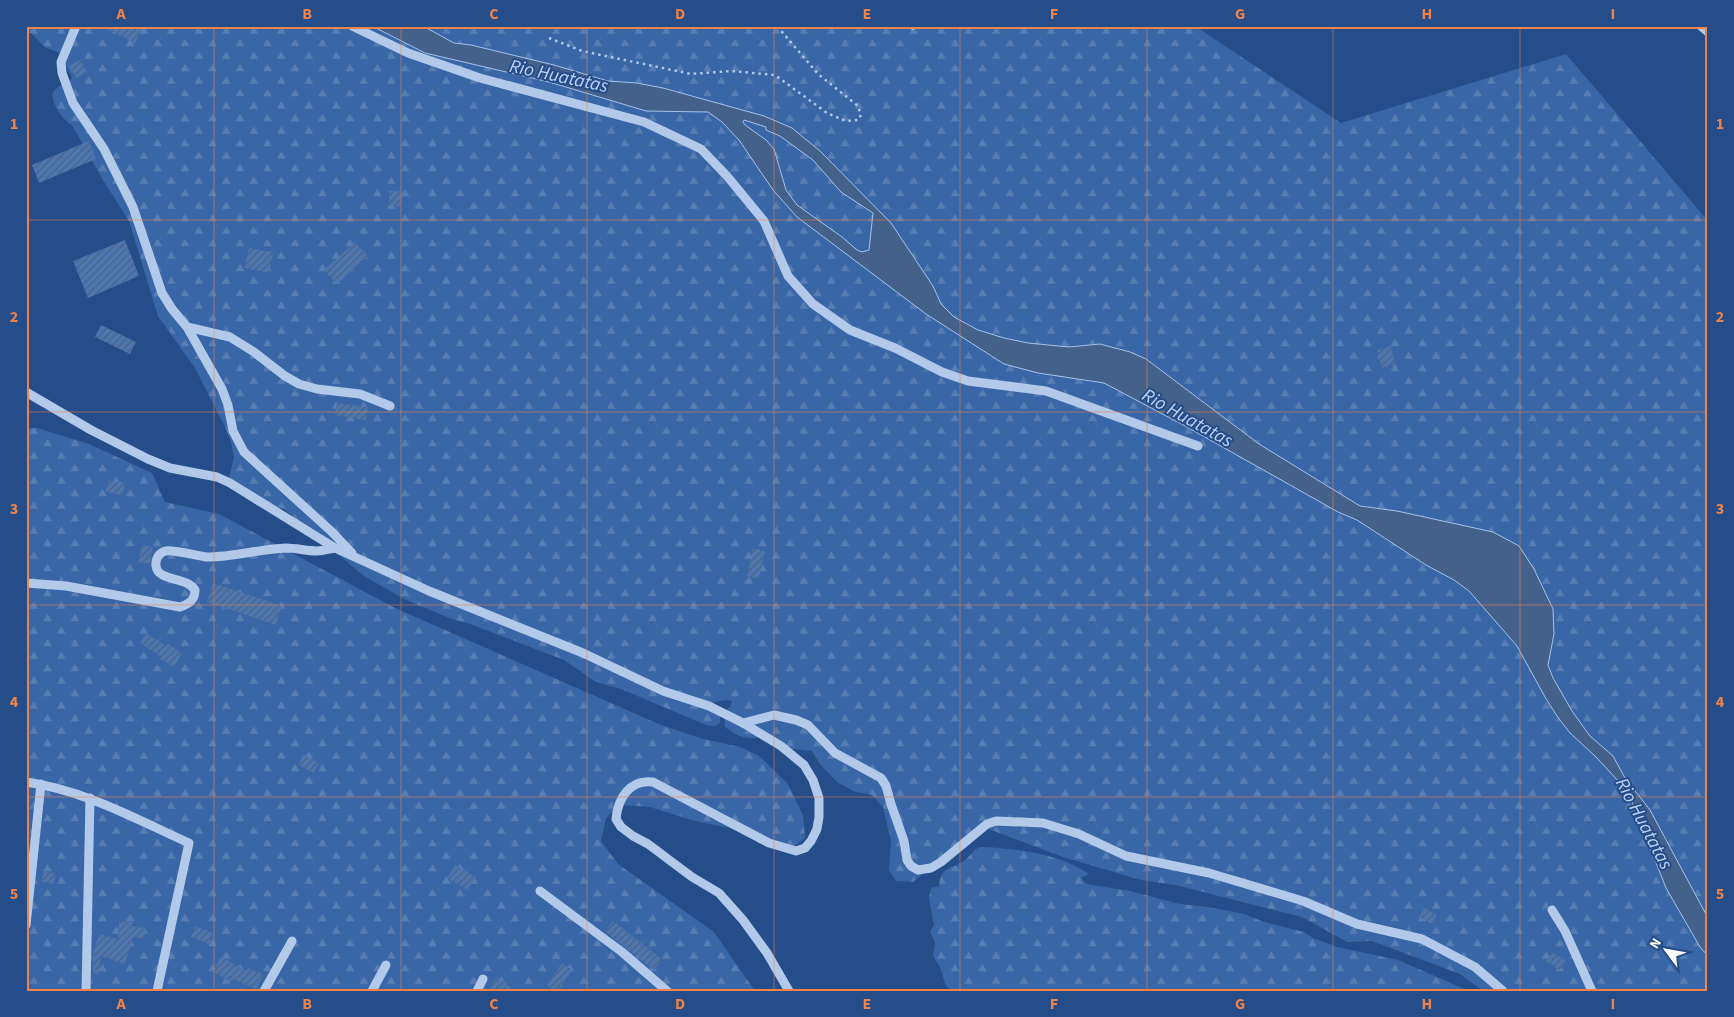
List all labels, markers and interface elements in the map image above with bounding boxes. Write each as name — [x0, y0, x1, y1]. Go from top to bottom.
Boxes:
text: A — [115, 3, 126, 25]
text: B — [302, 3, 312, 25]
text: C — [489, 3, 499, 25]
text: D — [675, 3, 685, 25]
text: E — [863, 3, 871, 25]
text: F — [1050, 3, 1058, 25]
text: G — [1235, 3, 1245, 25]
text: H — [1422, 3, 1432, 25]
text: I — [1611, 3, 1615, 25]
water label: Rio Huatatas — [507, 53, 611, 100]
text: 1 — [10, 113, 18, 135]
text: 1 — [1716, 113, 1724, 135]
text: 2 — [10, 306, 18, 328]
text: 2 — [1716, 306, 1724, 328]
water label: Rio Huatatas — [1137, 382, 1238, 455]
text: 3 — [10, 498, 18, 520]
text: 3 — [1716, 498, 1724, 520]
text: 4 — [10, 691, 19, 713]
text: 4 — [1716, 691, 1725, 713]
water label: Rio Huatatas — [1608, 773, 1679, 875]
text: 5 — [10, 883, 18, 905]
text: 5 — [1716, 883, 1724, 905]
north arrow — [1642, 924, 1692, 974]
text: N — [1645, 934, 1667, 953]
text: A — [115, 993, 126, 1015]
text: B — [302, 993, 312, 1015]
text: C — [489, 993, 499, 1015]
text: D — [675, 993, 685, 1015]
text: E — [863, 993, 871, 1015]
text: F — [1050, 993, 1058, 1015]
text: G — [1235, 993, 1245, 1015]
text: H — [1422, 993, 1432, 1015]
text: I — [1611, 993, 1615, 1015]

